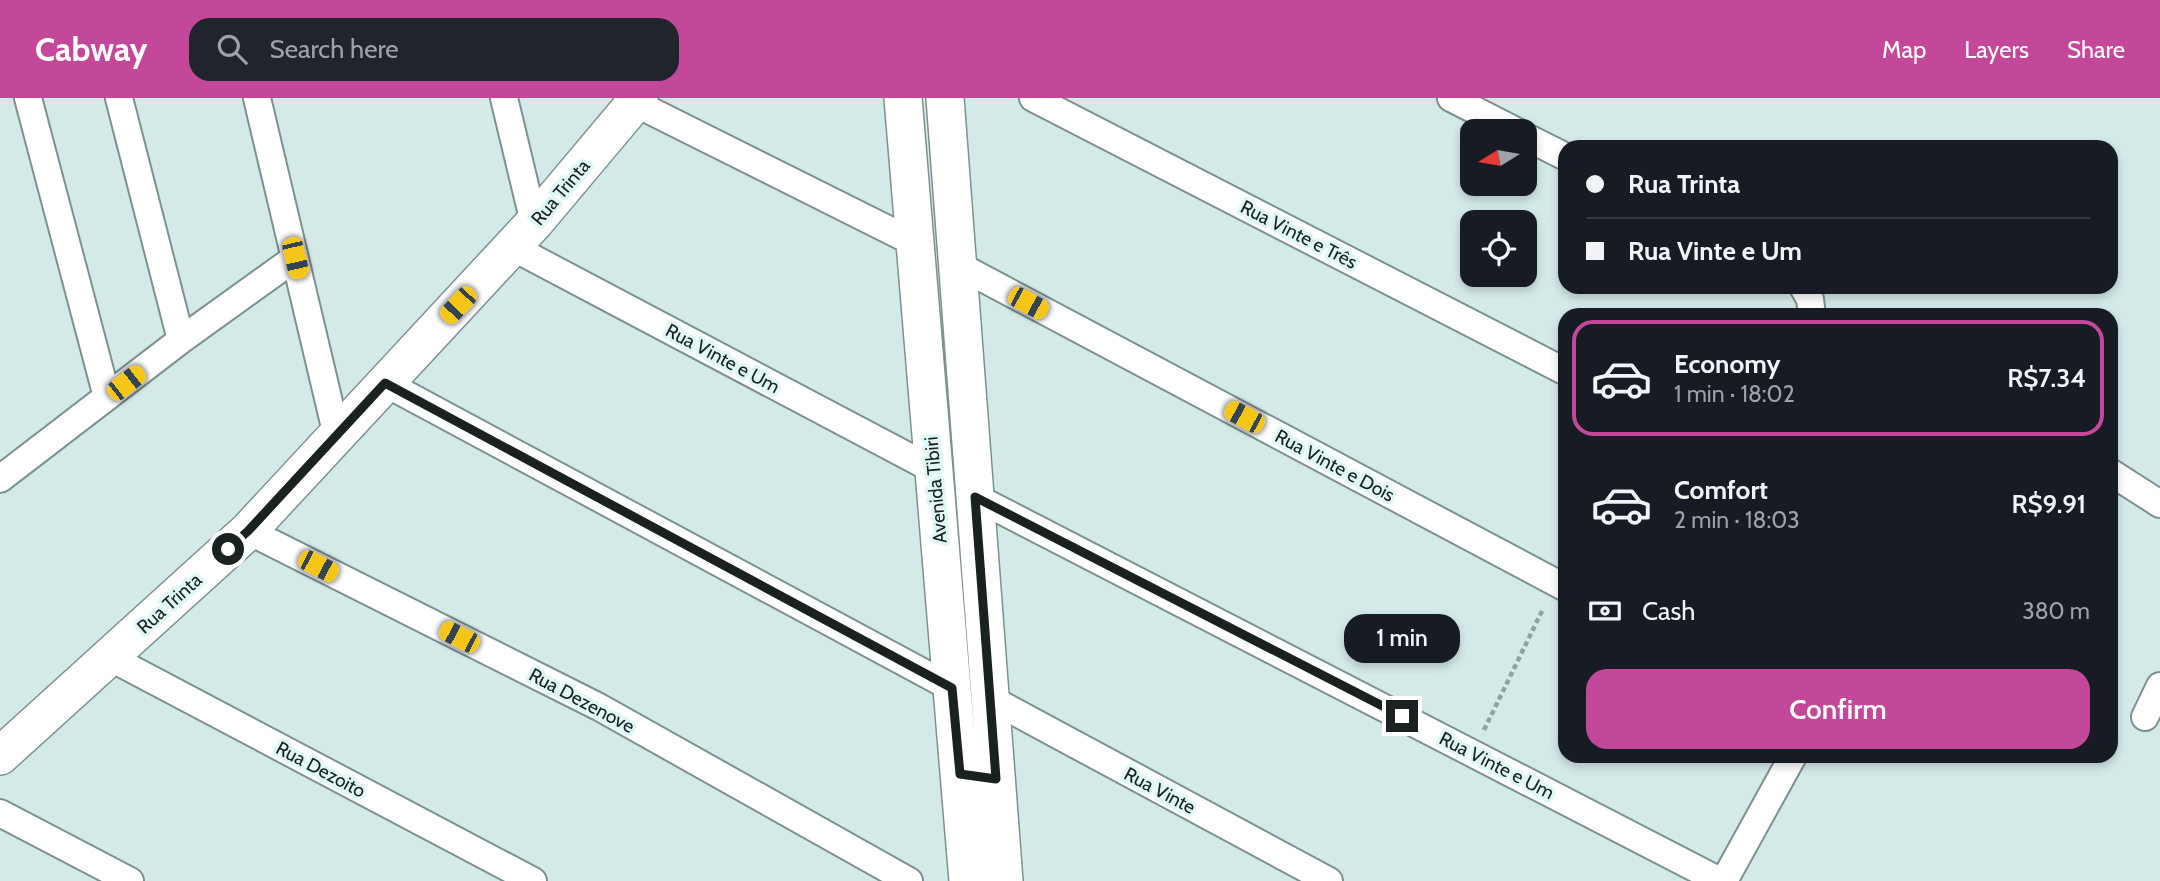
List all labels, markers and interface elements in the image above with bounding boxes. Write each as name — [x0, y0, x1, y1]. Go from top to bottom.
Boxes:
search box — [189, 18, 679, 81]
text: Cabway — [35, 29, 147, 69]
icon: search — [213, 30, 251, 68]
text: Search here — [269, 33, 399, 65]
text: Map — [1882, 35, 1926, 64]
text: Layers — [1964, 35, 2029, 64]
text: Share — [2067, 35, 2125, 64]
north arrow — [1460, 119, 1536, 196]
map controls — [1460, 119, 1537, 287]
street label: Rua Trinta — [526, 155, 595, 230]
text: Rua Trinta — [1628, 168, 1740, 200]
street label: Rua Vinte e Três — [1237, 195, 1361, 274]
button: locate — [1460, 210, 1537, 287]
car — [281, 235, 310, 281]
text: Rua Vinte e Um — [1628, 235, 1802, 267]
car — [436, 282, 481, 328]
car — [1005, 284, 1052, 322]
street label: Rua Vinte e Um — [662, 319, 784, 398]
icon: car — [1590, 347, 1653, 410]
text: Economy — [1674, 348, 1780, 380]
car — [103, 362, 150, 404]
text: R$7.34 — [2007, 362, 2086, 394]
text: 1 min · 18:02 — [1674, 380, 1795, 408]
car — [1221, 398, 1268, 436]
street label: Rua Vinte e Dois — [1271, 424, 1398, 507]
street label: Avenida Tibiri — [919, 436, 952, 544]
icon: car — [1590, 473, 1653, 536]
text: Comfort — [1674, 474, 1768, 506]
text: R$9.91 — [2011, 488, 2086, 520]
text: 2 min · 18:03 — [1674, 506, 1800, 534]
route start — [212, 533, 244, 565]
car — [295, 547, 342, 585]
street label: Rua Trinta — [132, 568, 206, 638]
icon: cash — [1586, 592, 1624, 630]
text: Cash — [1642, 595, 1695, 627]
text: 380 m — [2022, 597, 2090, 625]
callout: 1 min — [1344, 614, 1460, 664]
car — [436, 618, 483, 656]
text: 1 min — [1376, 624, 1428, 652]
street label: Rua Dezenove — [525, 663, 639, 738]
button: Confirm — [1586, 669, 2090, 749]
route end — [1386, 700, 1418, 732]
street label: Rua Vinte e Um — [1435, 727, 1558, 804]
street label: Rua Dezoito — [272, 736, 369, 803]
street label: Rua Vinte — [1120, 762, 1200, 819]

